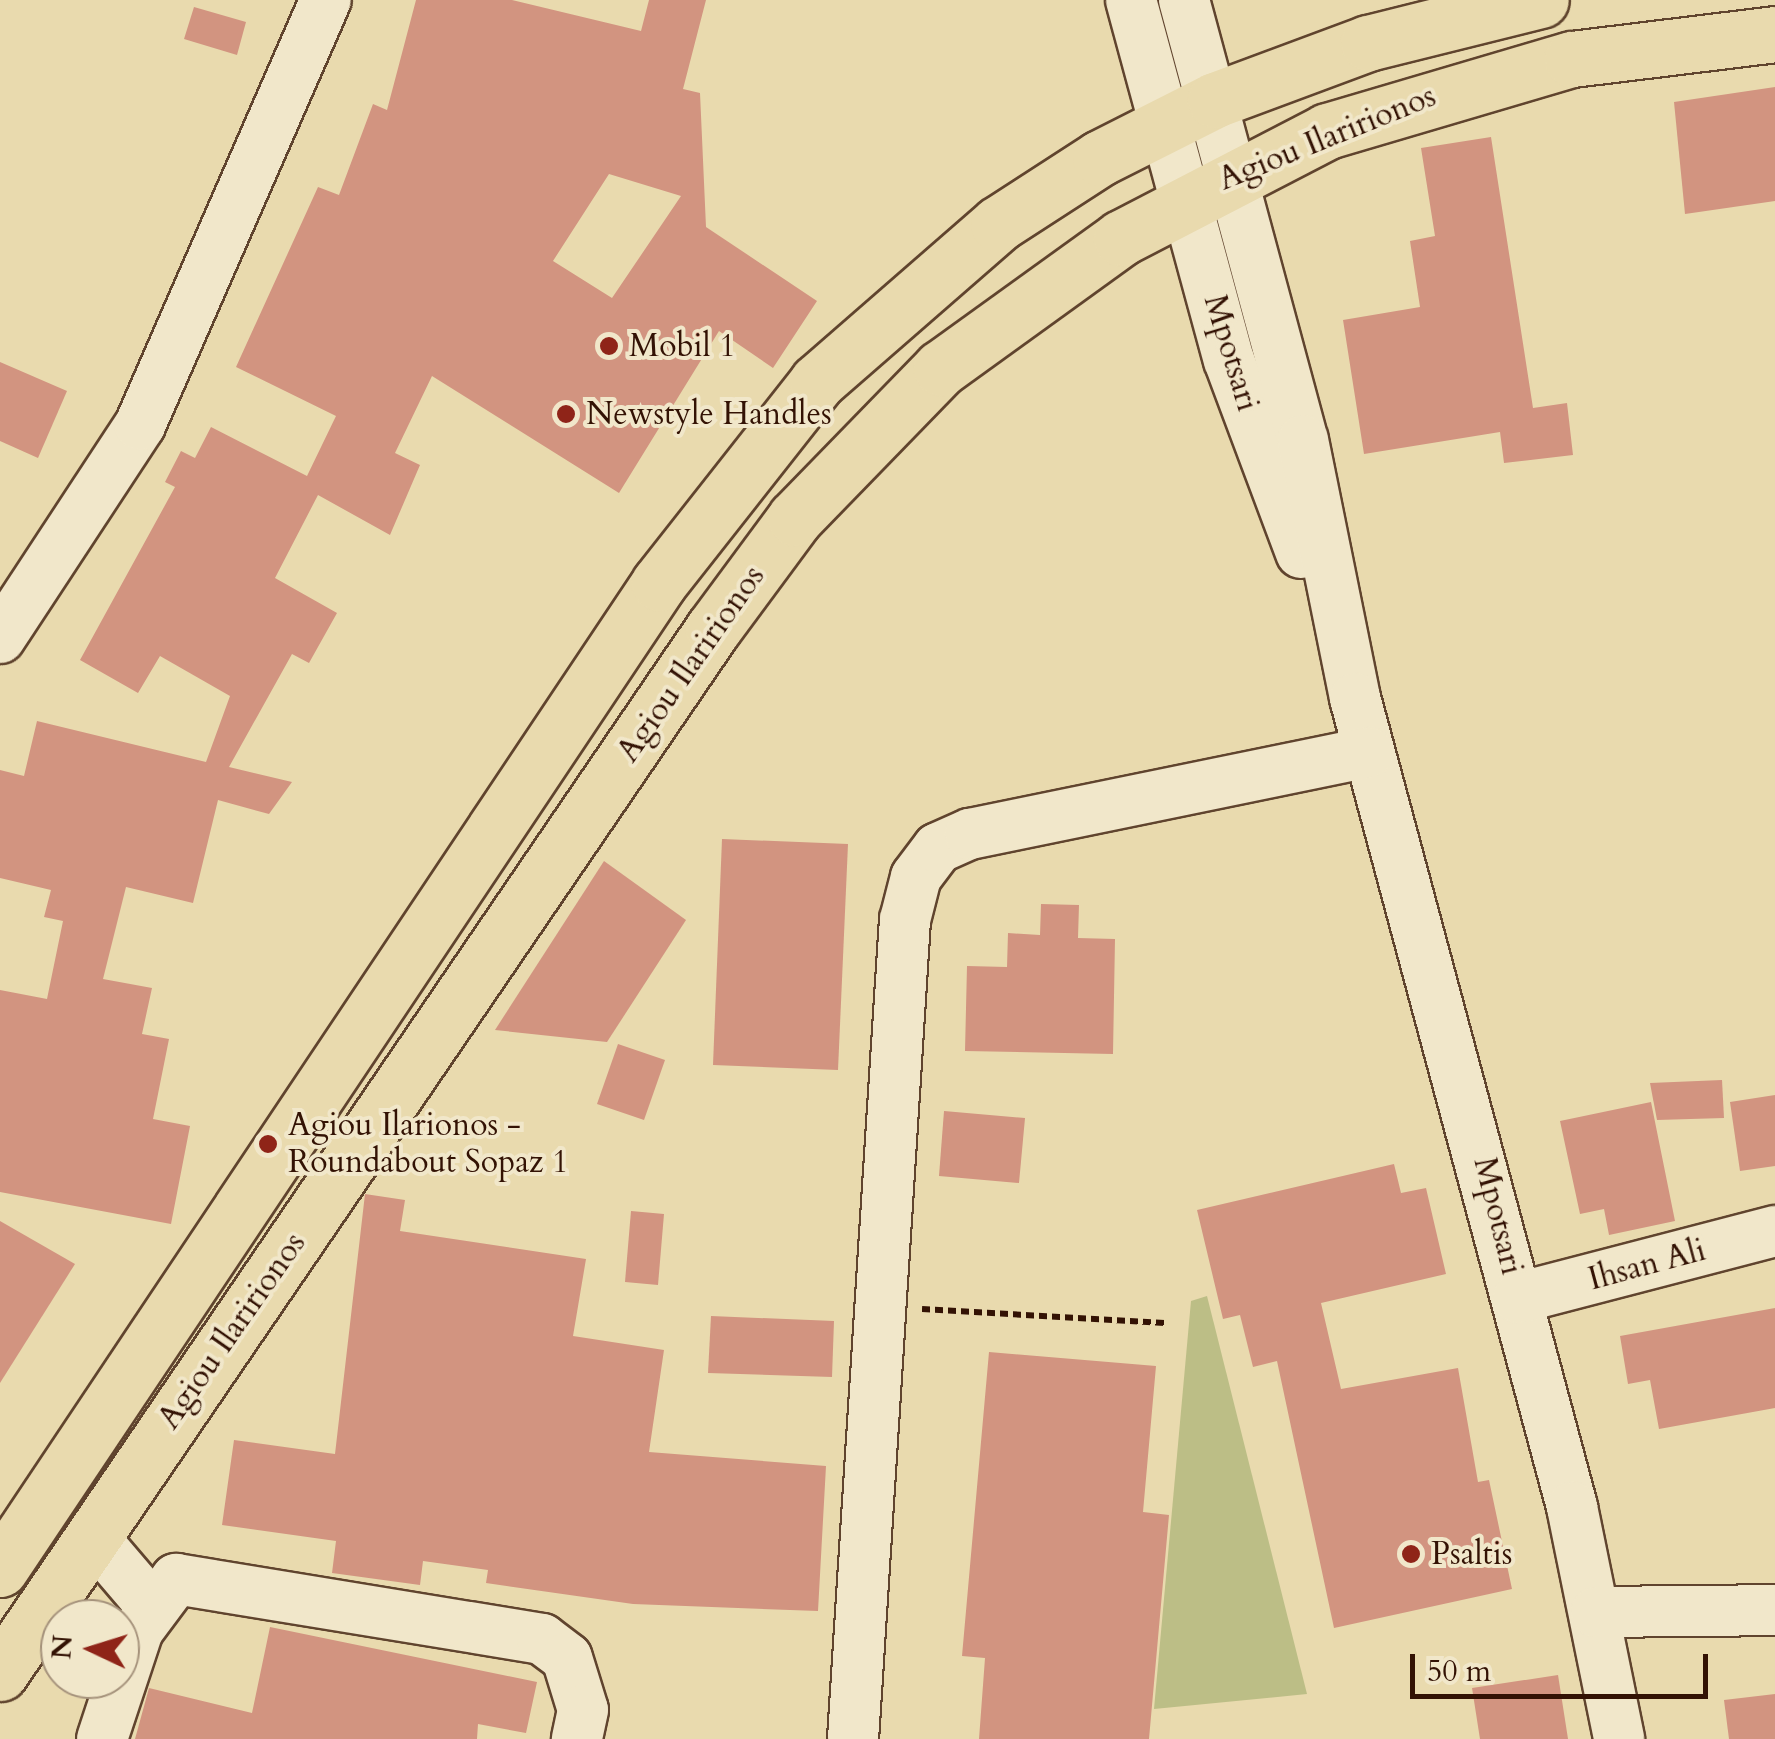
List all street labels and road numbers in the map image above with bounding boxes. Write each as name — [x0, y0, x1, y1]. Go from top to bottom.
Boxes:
street label: Agiou Ilaririonos — [1213, 77, 1441, 199]
street label: Mpotsari — [1195, 290, 1267, 416]
street label: Agiou Ilaririonos — [609, 558, 773, 770]
street label: Mpotsari — [1465, 1153, 1531, 1279]
street label: Agiou Ilaririonos — [150, 1225, 314, 1437]
street label: Ihsan Ali — [1584, 1231, 1710, 1299]

